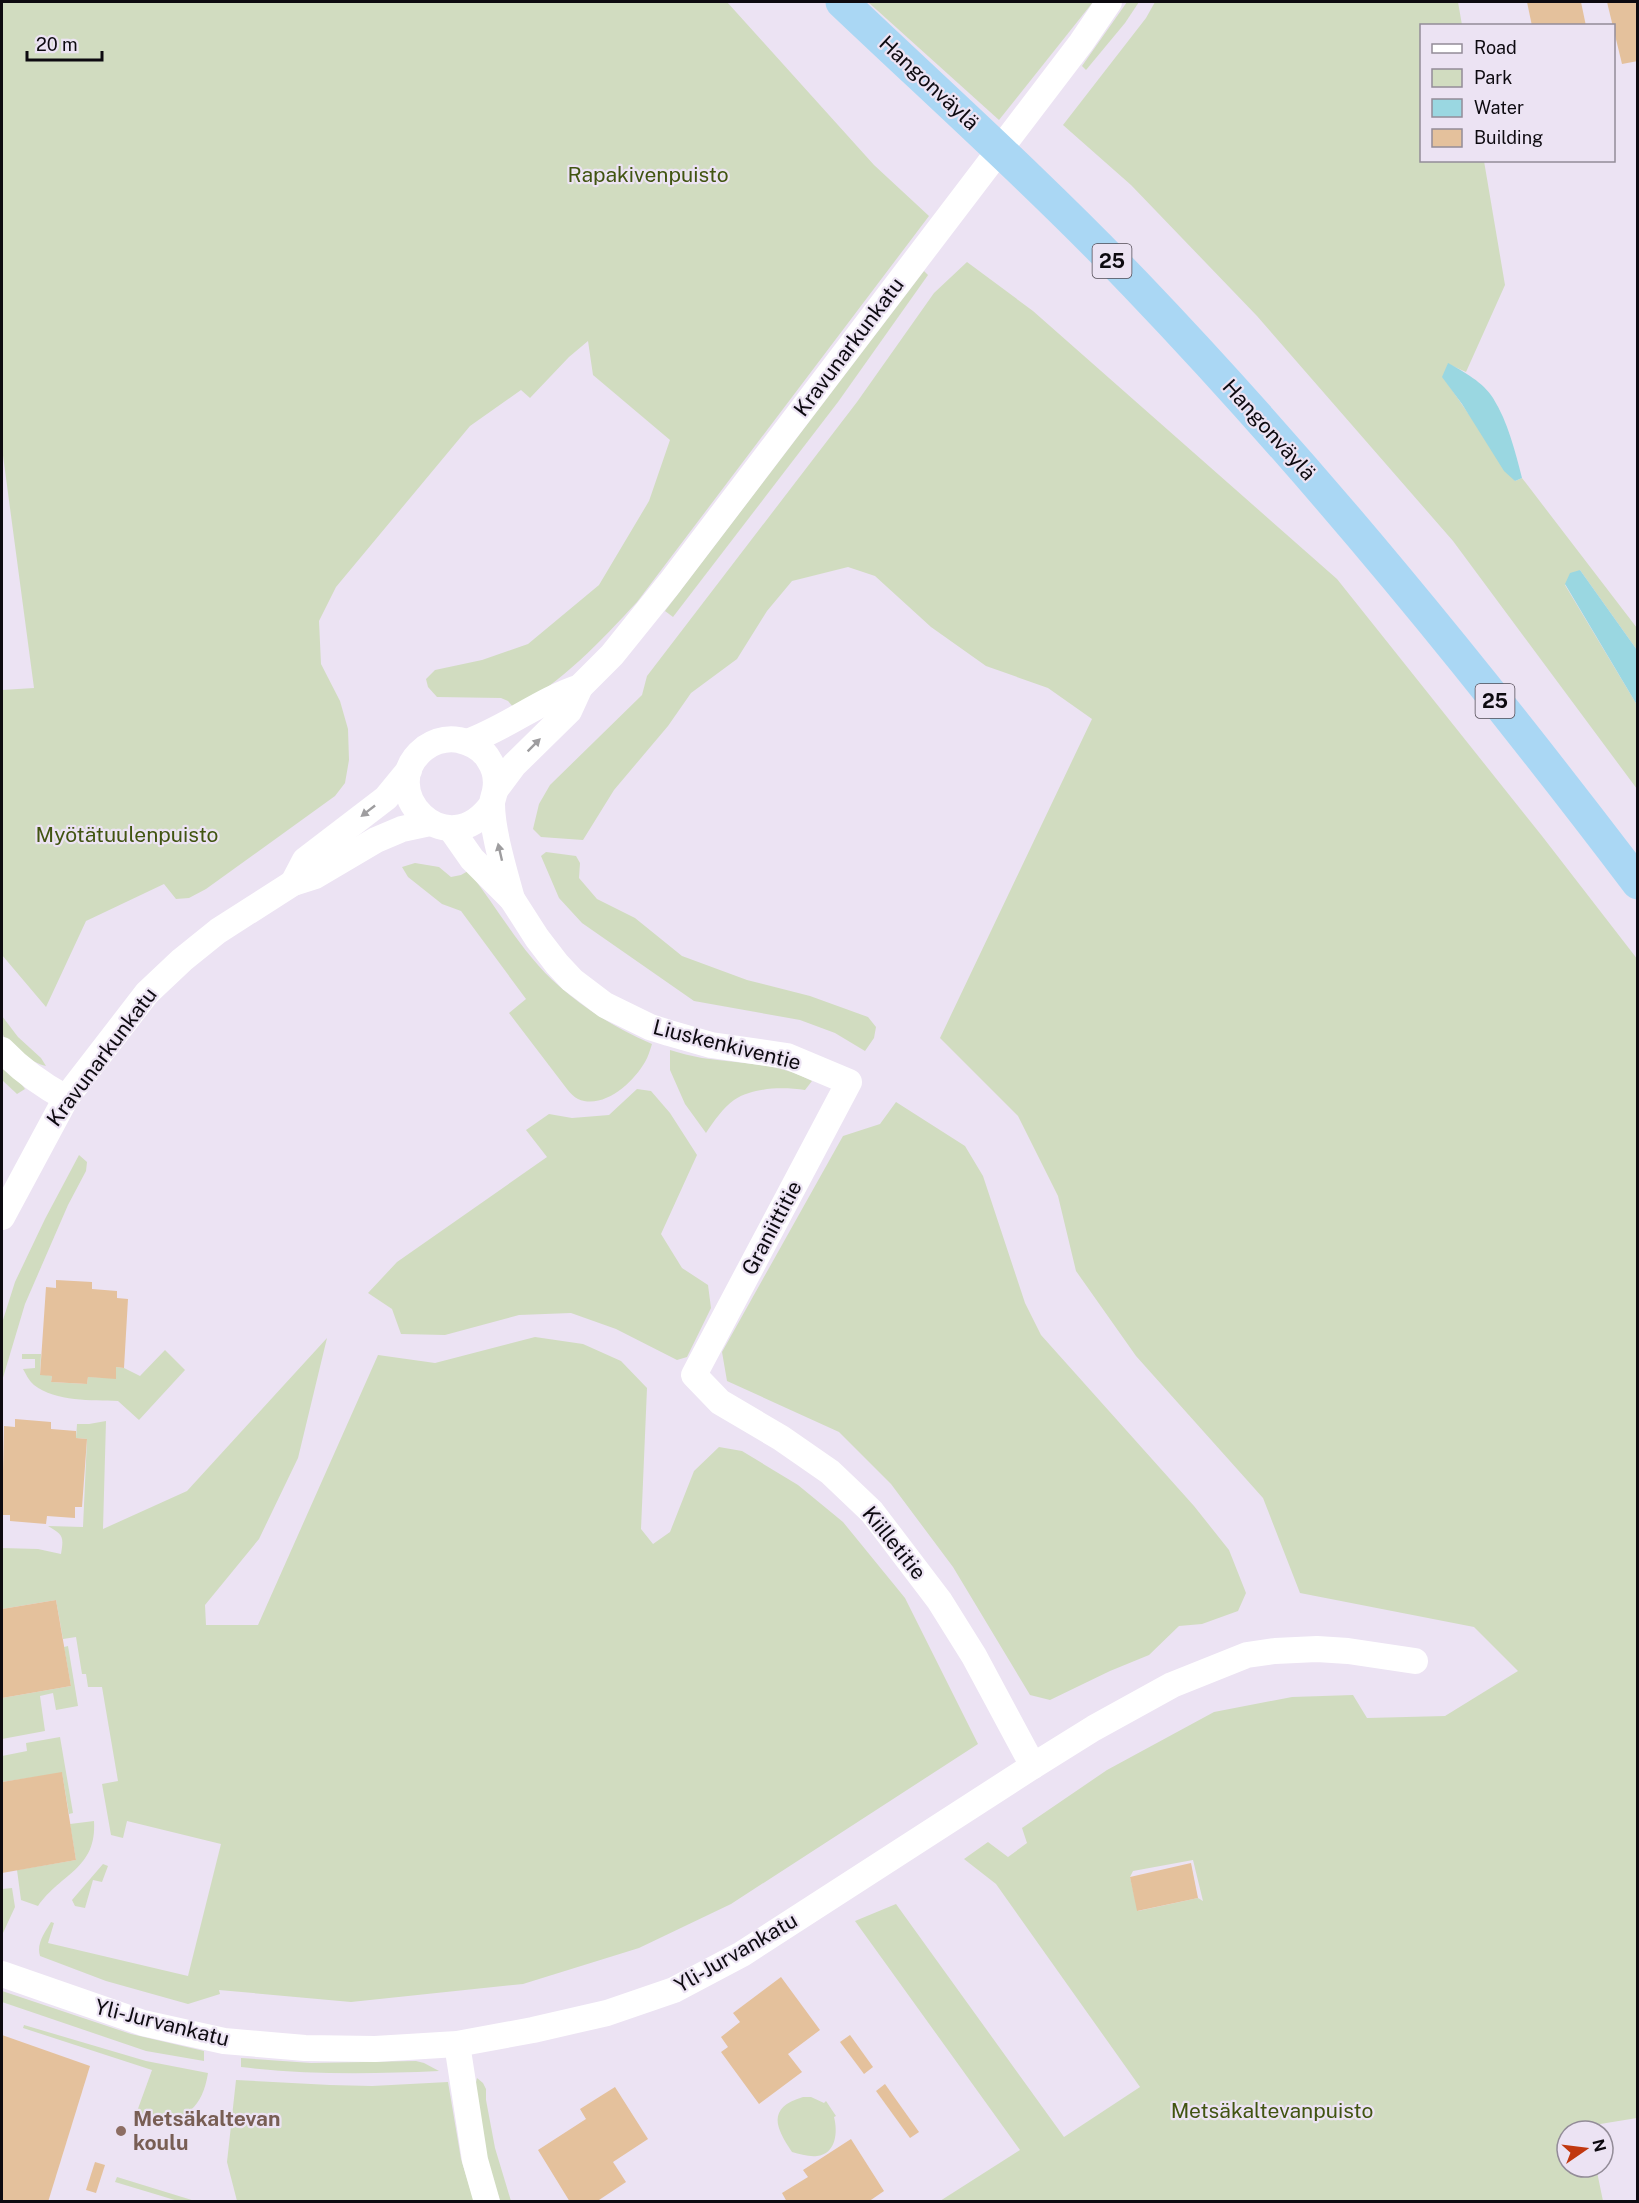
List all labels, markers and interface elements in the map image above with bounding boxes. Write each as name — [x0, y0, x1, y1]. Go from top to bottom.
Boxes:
scale bar — [27, 24, 102, 62]
legend — [1420, 24, 1615, 162]
street label: Hangonväylä — [874, 30, 984, 135]
text: 20 m — [36, 34, 78, 55]
text: Road — [1474, 37, 1517, 58]
text: Park — [1474, 67, 1512, 88]
text: Water — [1474, 97, 1524, 118]
text: Building — [1474, 127, 1543, 148]
park label: Rapakivenpuisto — [567, 162, 729, 187]
road number: 25 — [1092, 244, 1132, 278]
street label: Kravunarkunkatu — [788, 272, 909, 421]
street label: Hangonväylä — [1218, 374, 1321, 485]
road number: 25 — [1476, 684, 1514, 718]
one-way arrow — [526, 739, 540, 753]
one-way arrow — [361, 805, 376, 817]
park label: Myötätuulenpuisto — [36, 822, 218, 847]
one-way arrow — [495, 842, 504, 861]
street label: Kravunarkunkatu — [41, 982, 162, 1131]
street label: Liuskenkiventie — [651, 1014, 804, 1075]
street label: Graniittitie — [736, 1176, 807, 1279]
street label: Kiilletitie — [857, 1501, 931, 1584]
street label: Yli-Jurvankatu — [670, 1907, 802, 1998]
street label: Yli-Jurvankatu — [92, 1994, 232, 2051]
park label: Metsäkaltevanpuisto — [1171, 2098, 1373, 2123]
place label: Metsäkaltevan koulu — [133, 2106, 280, 2155]
north arrow — [1555, 2119, 1615, 2179]
marker: Metsäkaltevan koulu — [114, 2124, 128, 2138]
text: N — [1588, 2137, 1610, 2154]

